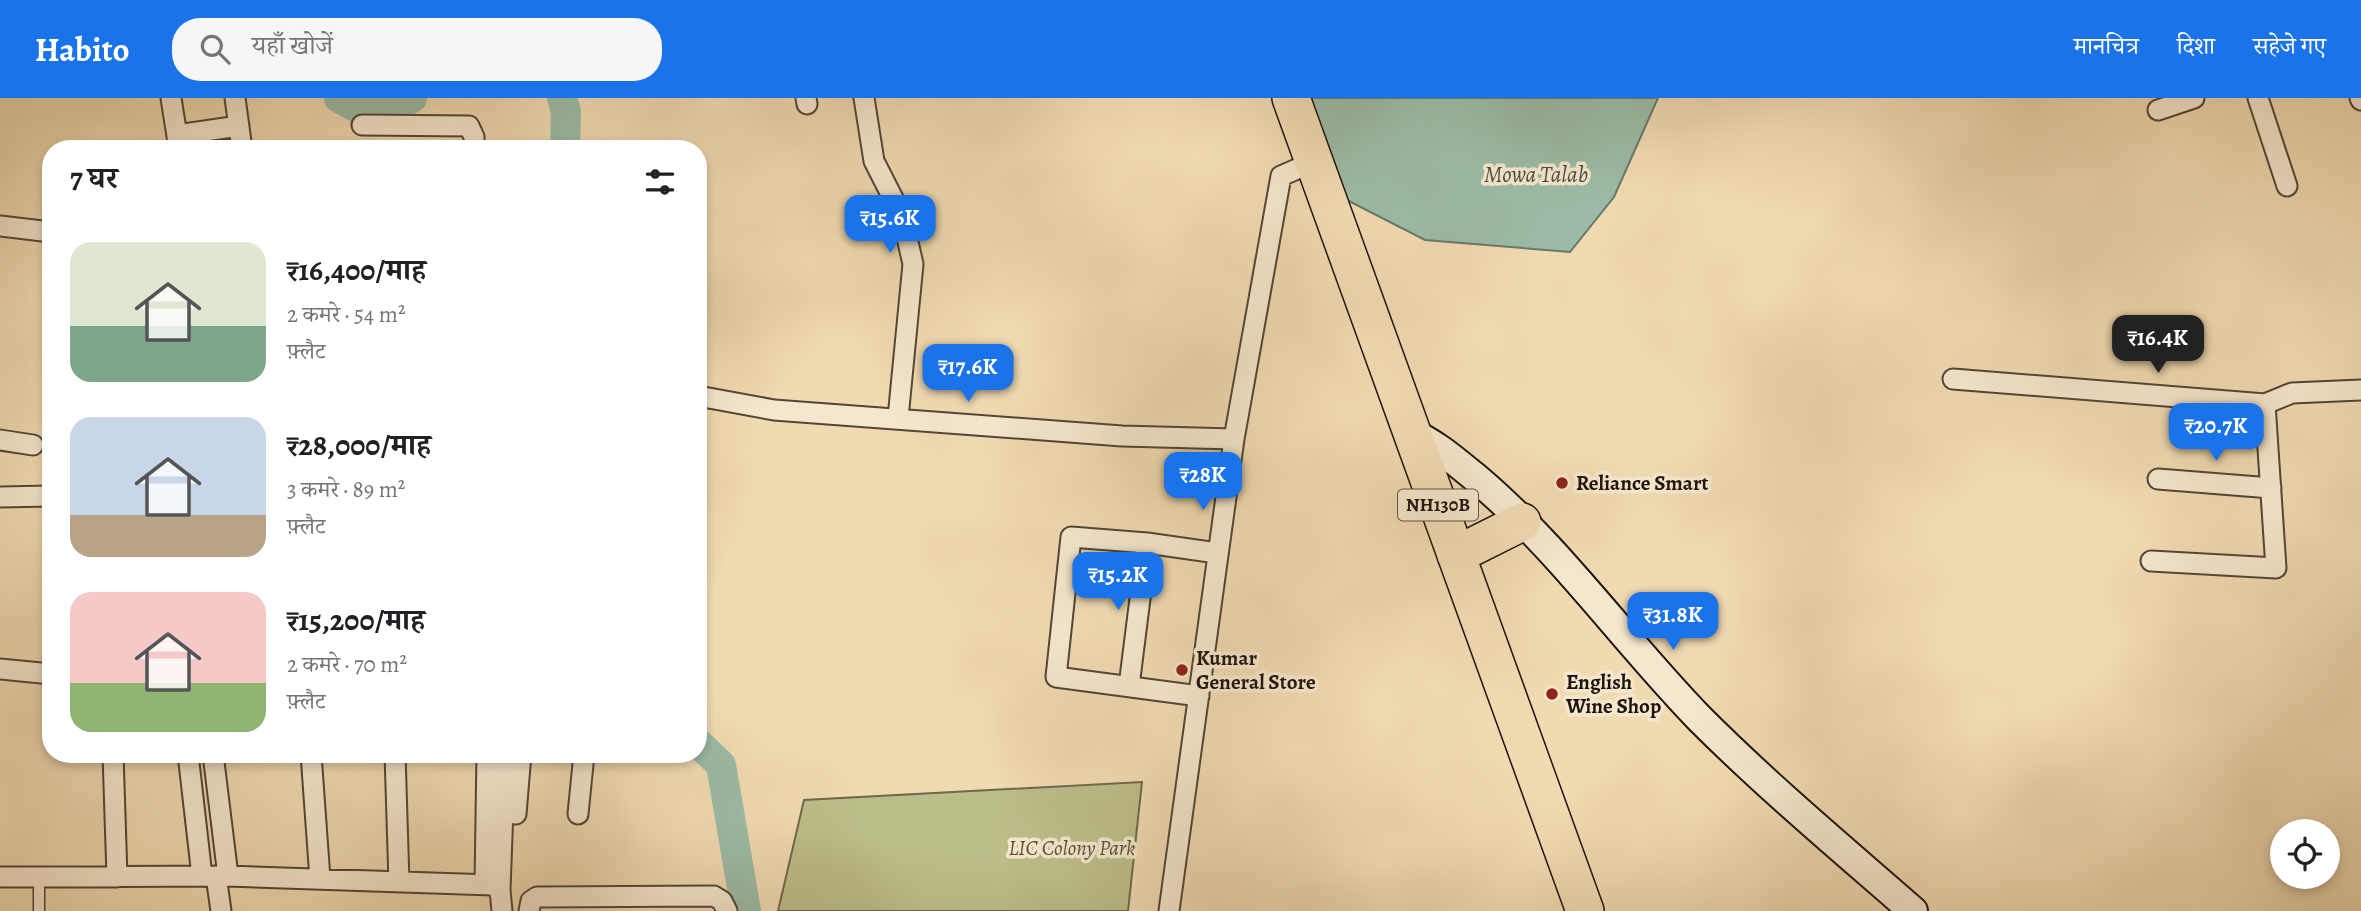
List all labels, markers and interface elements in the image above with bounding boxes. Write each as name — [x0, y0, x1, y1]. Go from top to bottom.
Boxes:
search box — [172, 18, 662, 81]
text: Habito — [35, 27, 130, 72]
text: यहाँ खोजें — [252, 28, 333, 63]
icon: search — [196, 30, 234, 68]
text: मानचित्र — [2074, 30, 2139, 62]
text: दिशा — [2177, 30, 2215, 62]
text: सहेजे गए — [2253, 30, 2326, 62]
text: 7 घर — [70, 158, 118, 198]
water label: Mowa Talab — [1484, 159, 1588, 190]
icon: filters — [641, 163, 679, 201]
pin: ₹15.6K — [833, 195, 947, 255]
text: ₹15.6K — [861, 202, 919, 233]
text: ₹16,400/माह — [287, 250, 426, 290]
icon: home — [126, 270, 210, 354]
text: 2 कमरे · 54 m² — [287, 299, 405, 330]
pin: ₹16.4K — [2101, 316, 2215, 375]
text: ₹16.4K — [2128, 322, 2188, 353]
text: फ़्लैट — [287, 336, 325, 367]
pin: ₹17.6K — [911, 344, 1025, 404]
text: ₹17.6K — [939, 351, 997, 382]
pin: ₹20.7K — [2159, 404, 2273, 463]
text: ₹20.7K — [2185, 410, 2247, 441]
text: ₹28,000/माह — [287, 425, 431, 465]
icon: home — [126, 445, 210, 529]
pin: ₹28K — [1162, 452, 1244, 512]
text: ₹28K — [1180, 459, 1226, 490]
place label: Reliance Smart — [1576, 469, 1709, 497]
text: 3 कमरे · 89 m² — [287, 474, 405, 505]
marker: Reliance Smart — [1554, 475, 1570, 491]
road number: NH130B — [1398, 490, 1478, 520]
text: फ़्लैट — [287, 511, 325, 542]
pin: ₹15.2K — [1061, 552, 1175, 612]
text: ₹15.2K — [1088, 559, 1148, 590]
pin: ₹31.8K — [1616, 592, 1730, 652]
text: ₹31.8K — [1643, 599, 1703, 630]
text: ₹15,200/माह — [287, 600, 425, 640]
icon: home — [126, 620, 210, 704]
place label: Kumar General Store — [1196, 644, 1316, 696]
text: 2 कमरे · 70 m² — [287, 649, 407, 680]
marker: Kumar General Store — [1174, 662, 1190, 678]
place label: English Wine Shop — [1565, 668, 1661, 720]
text: फ़्लैट — [287, 686, 325, 717]
marker: English Wine Shop — [1544, 686, 1560, 702]
map controls — [2270, 819, 2340, 889]
button: locate — [2270, 819, 2340, 889]
park label: LIC Colony Park — [1009, 834, 1135, 862]

